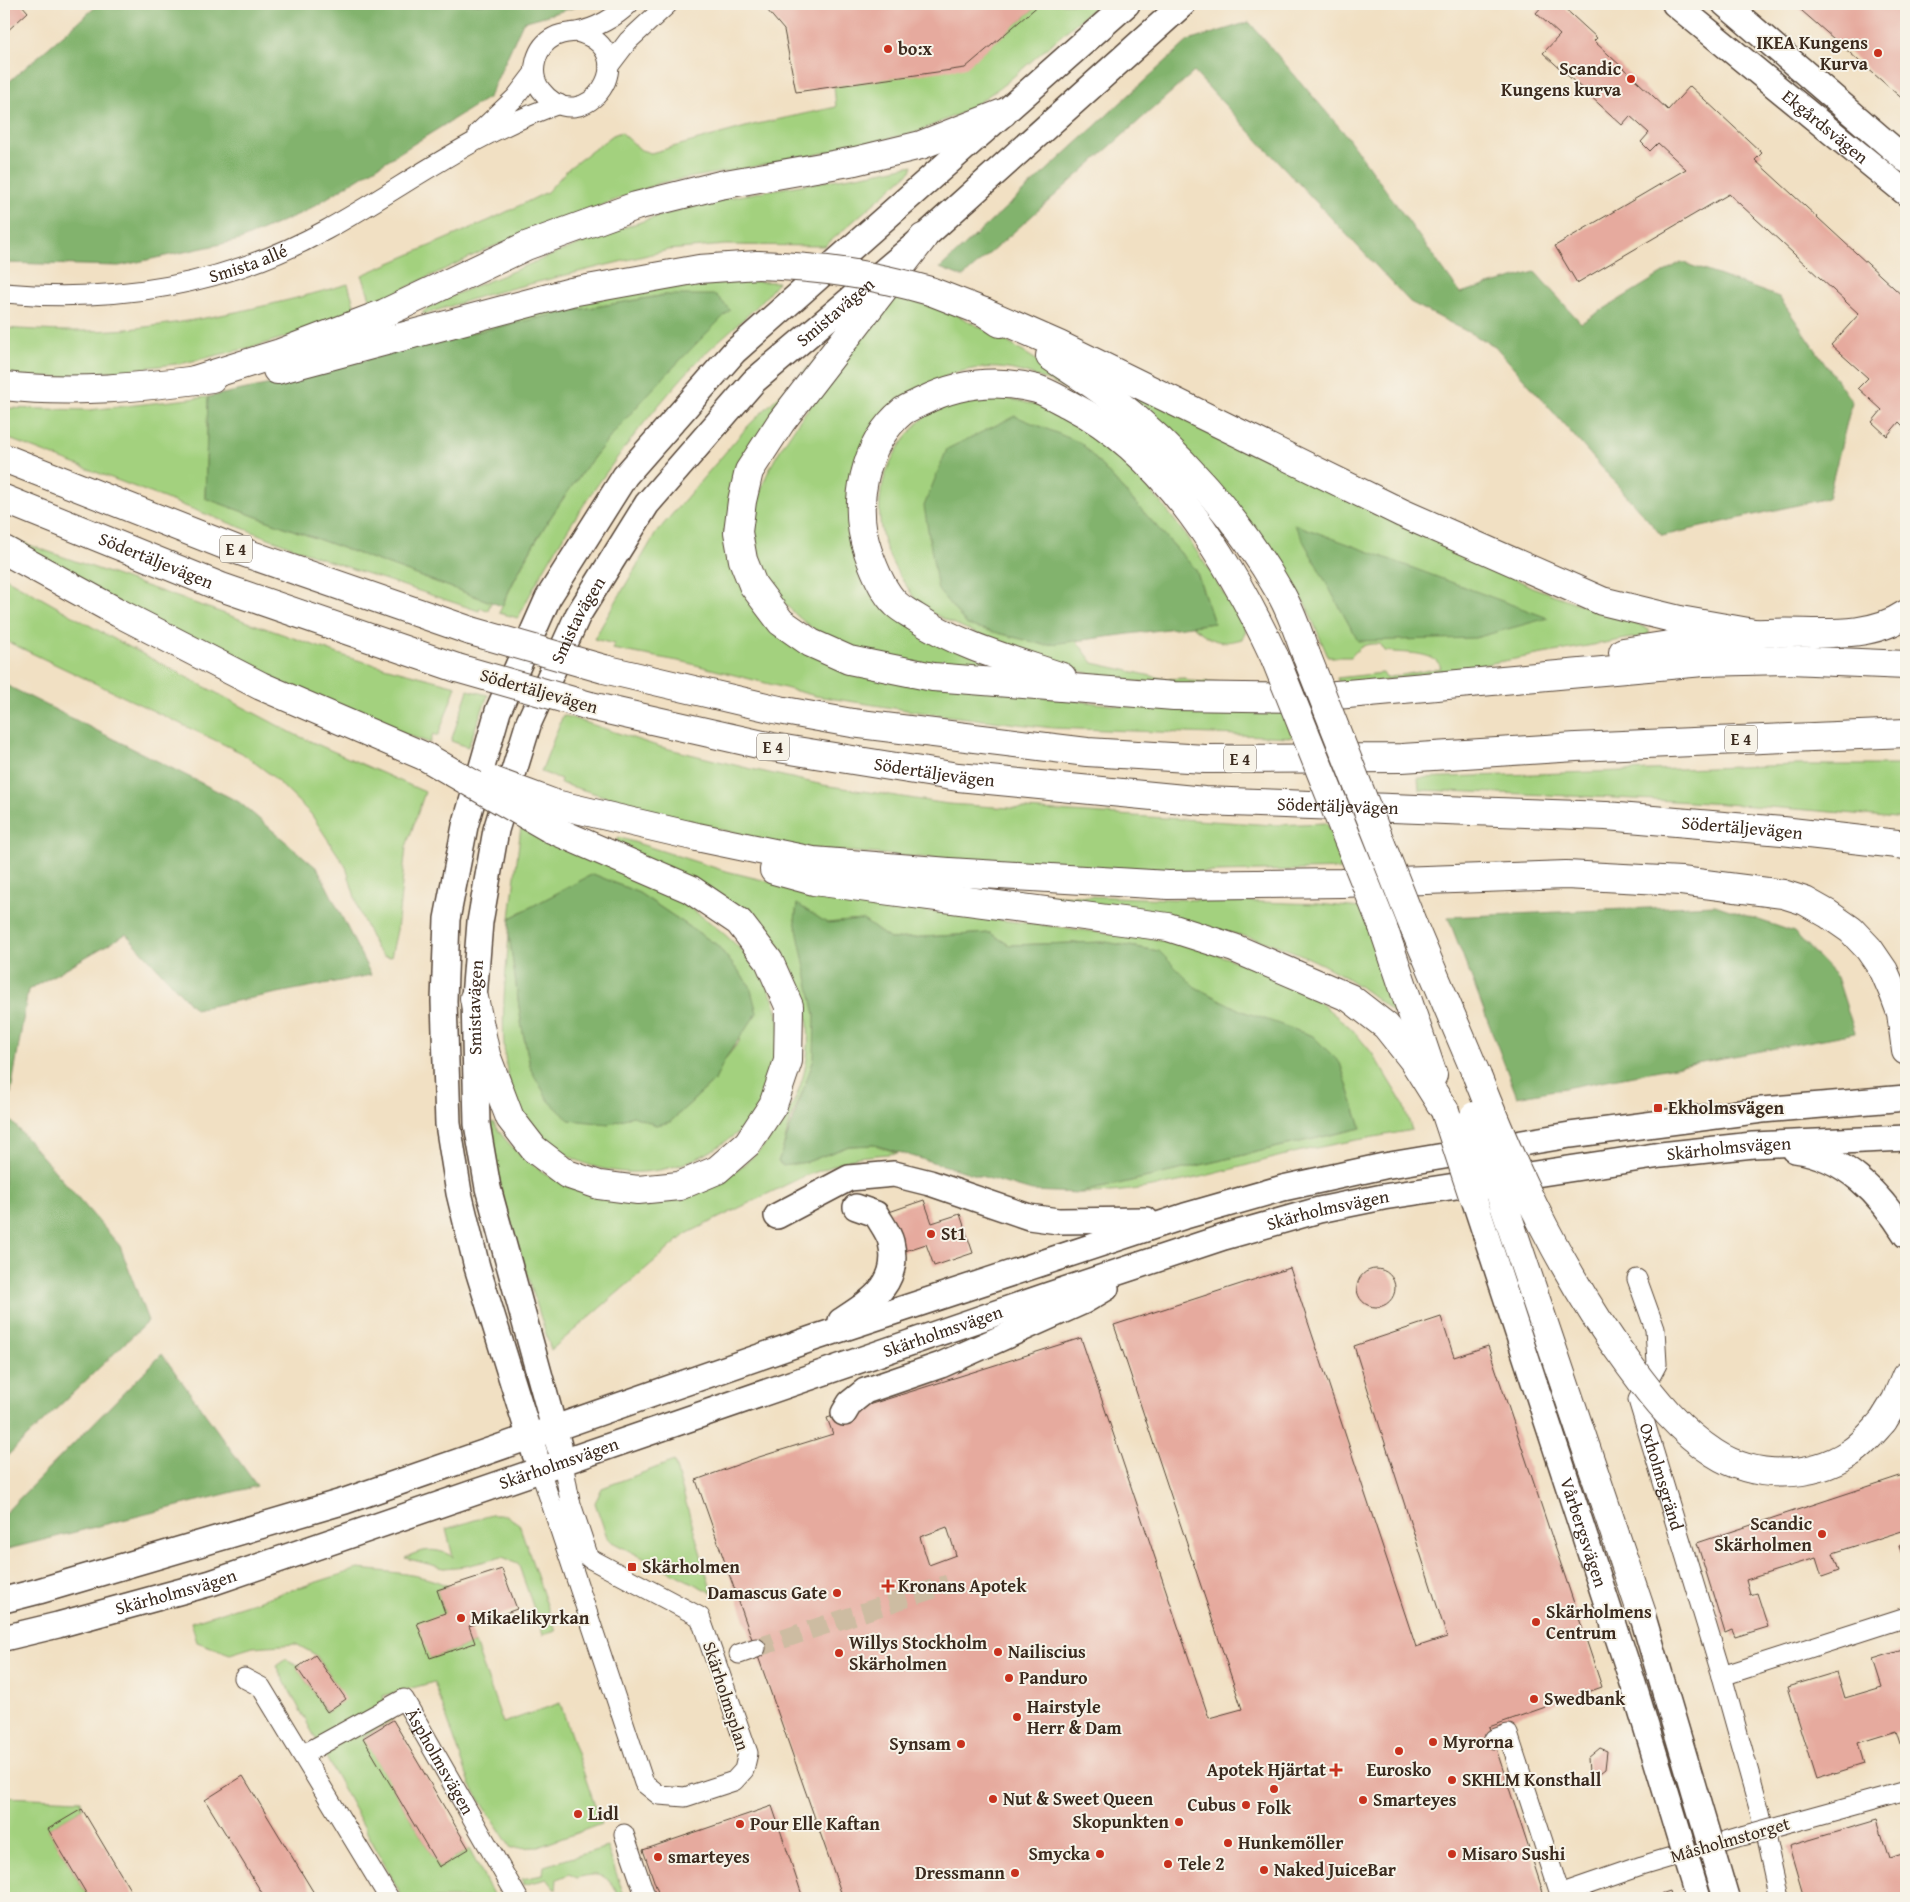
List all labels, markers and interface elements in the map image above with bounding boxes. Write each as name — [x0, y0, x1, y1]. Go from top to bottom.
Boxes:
place label: IKEA Kungens Kurva — [1756, 29, 1869, 77]
place label: bo:x — [898, 35, 933, 62]
marker: bo:x — [882, 43, 894, 55]
marker: IKEA Kungens Kurva — [1872, 47, 1884, 59]
place label: Scandic Kungens kurva — [1501, 55, 1622, 103]
marker: Scandic Kungens kurva — [1625, 73, 1637, 85]
street label: Ekgårdsvägen — [1776, 83, 1875, 170]
street label: Smista allé — [206, 237, 292, 289]
street label: Smistavägen — [790, 271, 880, 353]
street label: Södertäljevägen — [95, 525, 218, 596]
road number: E 4 — [220, 536, 252, 562]
street label: Smistavägen — [543, 571, 612, 668]
street label: Södertäljevägen — [477, 661, 601, 720]
road number: E 4 — [1725, 726, 1757, 752]
road number: E 4 — [757, 734, 789, 760]
road number: E 4 — [1224, 746, 1256, 772]
street label: Södertäljevägen — [872, 750, 996, 794]
street label: Södertäljevägen — [1276, 790, 1399, 821]
street label: Södertäljevägen — [1680, 808, 1804, 846]
street label: Smistavägen — [460, 959, 490, 1056]
place label: Ekholmsvägen — [1668, 1094, 1785, 1121]
marker: Ekholmsvägen — [1652, 1102, 1664, 1114]
street label: Skärholmsvägen — [1665, 1129, 1792, 1167]
street label: Skärholmsvägen — [1263, 1182, 1391, 1237]
place label: St1 — [941, 1220, 967, 1247]
marker: St1 — [925, 1228, 937, 1240]
street label: Skärholmsvägen — [879, 1298, 1006, 1364]
street label: Oxholmsgränd — [1633, 1419, 1691, 1534]
street label: Skärholmsvägen — [495, 1430, 622, 1496]
street label: Vårbergsvägen — [1553, 1474, 1615, 1591]
place label: Scandic Skärholmen — [1714, 1510, 1812, 1558]
marker: Scandic Skärholmen — [1816, 1528, 1828, 1540]
place label: Skärholmen — [642, 1553, 740, 1580]
street label: Skärholmsvägen — [112, 1561, 240, 1622]
marker: Skärholmen — [626, 1561, 638, 1573]
place label: Kronans Apotek — [898, 1572, 1027, 1599]
place label: Damascus Gate — [708, 1579, 827, 1606]
marker: Kronans Apotek — [882, 1580, 894, 1592]
marker: Damascus Gate — [831, 1587, 843, 1599]
place label: Skärholmens Centrum — [1546, 1598, 1652, 1646]
place label: Mikaelikyrkan — [471, 1604, 590, 1631]
marker: Mikaelikyrkan — [455, 1612, 467, 1624]
marker: Skärholmens Centrum — [1530, 1616, 1542, 1628]
place label: Willys Stockholm Skärholmen — [849, 1629, 988, 1677]
street label: Skärholmsplan — [696, 1638, 757, 1754]
place label: Nailiscius — [1008, 1638, 1086, 1665]
marker: Nailiscius — [992, 1646, 1004, 1658]
marker: Willys Stockholm Skärholmen — [833, 1647, 845, 1659]
place label: Panduro — [1019, 1664, 1088, 1691]
marker: Panduro — [1003, 1672, 1015, 1684]
place label: Swedbank — [1544, 1685, 1626, 1712]
place label: Hairstyle Herr & Dam — [1027, 1693, 1122, 1741]
marker: Swedbank — [1528, 1693, 1540, 1705]
street label: Äspholmsvägen — [399, 1703, 481, 1819]
marker: Hairstyle Herr & Dam — [1011, 1711, 1023, 1723]
place label: Myrorna — [1443, 1728, 1514, 1755]
place label: Synsam — [889, 1730, 952, 1757]
marker: Myrorna — [1427, 1736, 1439, 1748]
marker: Synsam — [955, 1738, 967, 1750]
marker: Eurosko — [1393, 1745, 1405, 1757]
place label: Apotek Hjärtat — [1207, 1756, 1326, 1783]
place label: Eurosko — [1367, 1756, 1432, 1783]
marker: Apotek Hjärtat — [1330, 1764, 1342, 1776]
place label: SKHLM Konsthall — [1462, 1766, 1602, 1793]
marker: SKHLM Konsthall — [1446, 1774, 1458, 1786]
marker: Folk — [1268, 1783, 1280, 1795]
place label: Nut & Sweet Queen — [1003, 1785, 1154, 1812]
place label: Smarteyes — [1373, 1786, 1457, 1813]
place label: Cubus — [1188, 1791, 1236, 1818]
marker: Nut & Sweet Queen — [987, 1793, 999, 1805]
place label: Folk — [1257, 1794, 1292, 1821]
marker: Smarteyes — [1357, 1794, 1369, 1806]
marker: Cubus — [1240, 1799, 1252, 1811]
place label: Lidl — [588, 1800, 619, 1827]
marker: Lidl — [572, 1808, 584, 1820]
place label: Skopunkten — [1072, 1808, 1169, 1835]
street label: Måsholmstorget — [1667, 1809, 1793, 1869]
place label: Pour Elle Kaftan — [750, 1810, 880, 1837]
marker: Skopunkten — [1173, 1816, 1185, 1828]
marker: Pour Elle Kaftan — [734, 1818, 746, 1830]
place label: Hunkemöller — [1238, 1829, 1344, 1856]
marker: Hunkemöller — [1222, 1837, 1234, 1849]
place label: Smycka — [1028, 1840, 1091, 1867]
place label: Misaro Sushi — [1462, 1840, 1566, 1867]
place label: smarteyes — [668, 1843, 750, 1870]
marker: Smycka — [1094, 1848, 1106, 1860]
marker: Misaro Sushi — [1446, 1848, 1458, 1860]
place label: Tele 2 — [1178, 1850, 1224, 1877]
marker: smarteyes — [652, 1851, 664, 1863]
place label: Naked JuiceBar — [1274, 1856, 1397, 1883]
marker: Tele 2 — [1162, 1858, 1174, 1870]
place label: Dressmann — [915, 1859, 1005, 1886]
marker: Naked JuiceBar — [1258, 1864, 1270, 1876]
marker: Dressmann — [1009, 1867, 1021, 1879]

